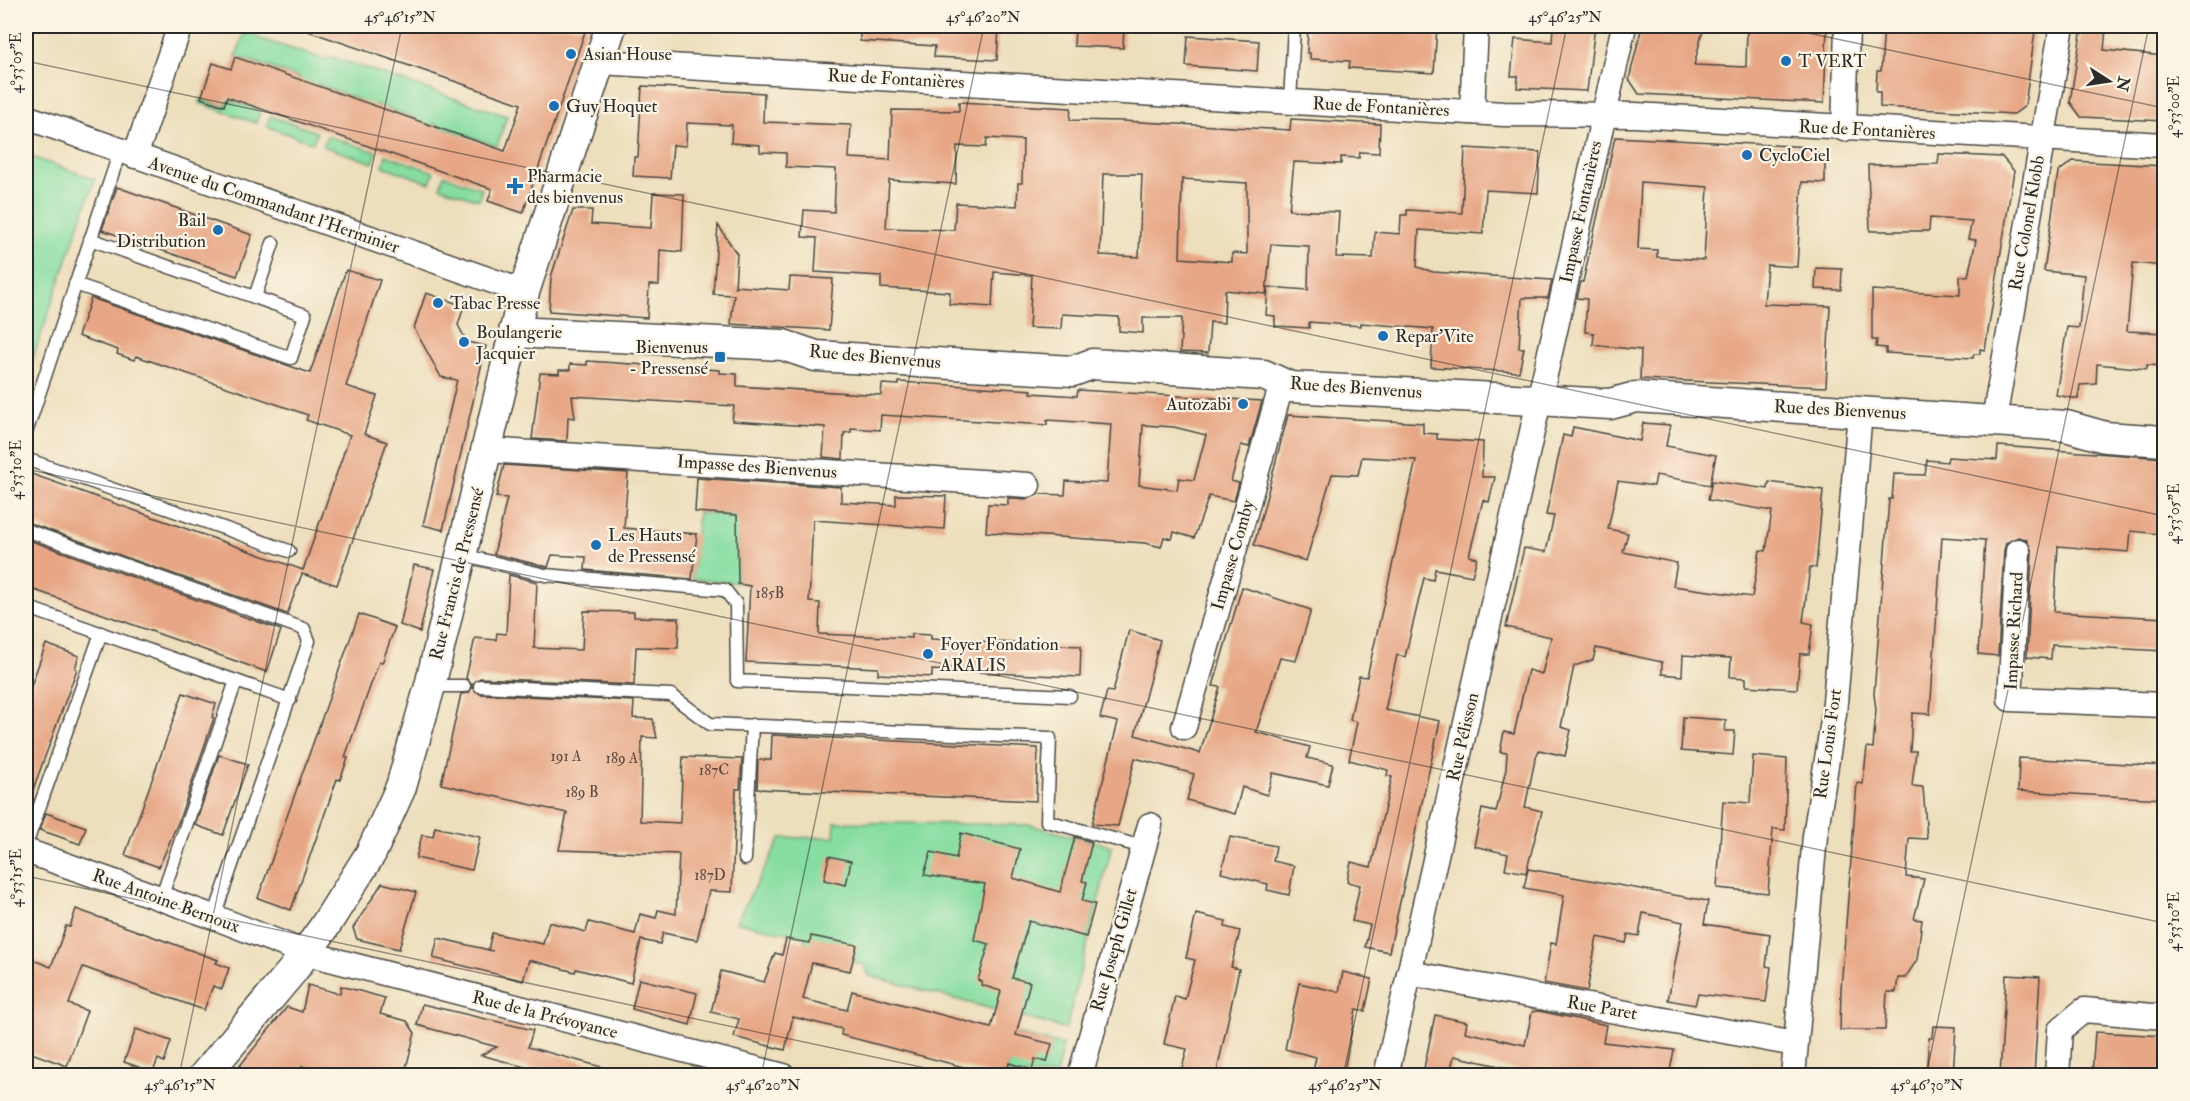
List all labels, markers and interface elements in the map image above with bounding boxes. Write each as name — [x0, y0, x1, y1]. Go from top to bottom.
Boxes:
text: 45°46'15"N — [364, 8, 436, 27]
text: 45°46'20"N — [946, 8, 1021, 27]
text: 45°46'25"N — [1528, 8, 1602, 27]
text: 4°53'05"E — [7, 32, 26, 94]
place label: Asian House — [582, 43, 673, 66]
marker: Asian House — [564, 47, 578, 61]
place label: T VERT — [1798, 50, 1867, 73]
north arrow — [2079, 51, 2139, 111]
marker: T VERT — [1779, 54, 1793, 68]
street label: Rue de Fontanières — [827, 64, 965, 94]
text: N — [2111, 74, 2134, 94]
text: 4°53'00"E — [2165, 76, 2184, 138]
street label: Rue de Fontanières — [1312, 92, 1450, 122]
place label: Guy Hoquet — [566, 95, 658, 118]
marker: Guy Hoquet — [547, 99, 561, 113]
street label: Rue de Fontanières — [1798, 115, 1936, 145]
street label: Impasse Fontanières — [1555, 139, 1607, 285]
place label: CycloCiel — [1759, 144, 1831, 167]
marker: CycloCiel — [1740, 148, 1754, 162]
street label: Avenue du Commandant l'Herminier — [144, 151, 403, 259]
street label: Rue Colonel Klobb — [2004, 153, 2050, 292]
place label: Pharmacie des bienvenus — [527, 165, 623, 209]
marker: Pharmacie des bienvenus — [508, 179, 522, 193]
place label: Bail Distribution — [117, 209, 206, 253]
marker: Bail Distribution — [211, 223, 225, 237]
place label: Tabac Presse — [450, 292, 541, 315]
marker: Tabac Presse — [431, 296, 445, 310]
place label: Boulangerie Jacquier — [475, 321, 563, 365]
place label: Repar'Vite — [1395, 325, 1474, 348]
marker: Repar'Vite — [1376, 329, 1390, 343]
marker: Boulangerie Jacquier — [457, 335, 471, 349]
place label: Bienvenus - Pressensé — [629, 336, 708, 380]
street label: Rue des Bienvenus — [808, 340, 942, 374]
marker: Bienvenus - Pressensé — [713, 350, 727, 364]
street label: Rue des Bienvenus — [1289, 372, 1423, 404]
place label: Autozabi — [1165, 393, 1231, 416]
street label: Rue des Bienvenus — [1773, 395, 1907, 425]
marker: Autozabi — [1236, 397, 1250, 411]
text: 4°53'10"E — [7, 440, 26, 500]
street label: Impasse des Bienvenus — [676, 450, 838, 484]
text: 4°53'05"E — [2165, 483, 2184, 545]
street label: Rue Francis de Pressensé — [424, 485, 490, 663]
street label: Impasse Comby — [1206, 496, 1260, 613]
place label: Les Hauts de Pressensé — [608, 524, 696, 568]
marker: Les Hauts de Pressensé — [589, 538, 603, 552]
street label: Impasse Richard — [1999, 571, 2029, 691]
house number: 185B — [756, 584, 784, 603]
place label: Foyer Fondation ARALIS — [939, 633, 1059, 677]
marker: Foyer Fondation ARALIS — [921, 647, 935, 661]
street label: Rue Louis Fort — [1809, 687, 1847, 801]
street label: Rue Pélisson — [1442, 690, 1484, 784]
house number: 191 A — [551, 747, 582, 766]
house number: 189 A — [606, 749, 639, 768]
house number: 187C — [699, 761, 729, 780]
house number: 189 B — [565, 783, 599, 802]
text: 4°53'15"E — [7, 848, 26, 907]
street label: Rue Antoine Bernoux — [89, 864, 243, 938]
house number: 187D — [694, 866, 726, 885]
street label: Rue Joseph Gillet — [1085, 886, 1143, 1014]
text: 4°53'10"E — [2165, 892, 2184, 952]
street label: Rue de la Prévoyance — [470, 986, 621, 1044]
street label: Rue Paret — [1565, 991, 1639, 1026]
text: 45°46'15"N — [144, 1076, 216, 1095]
text: 45°46'20"N — [726, 1076, 801, 1095]
text: 45°46'25"N — [1308, 1076, 1382, 1095]
text: 45°46'30"N — [1891, 1076, 1964, 1095]

